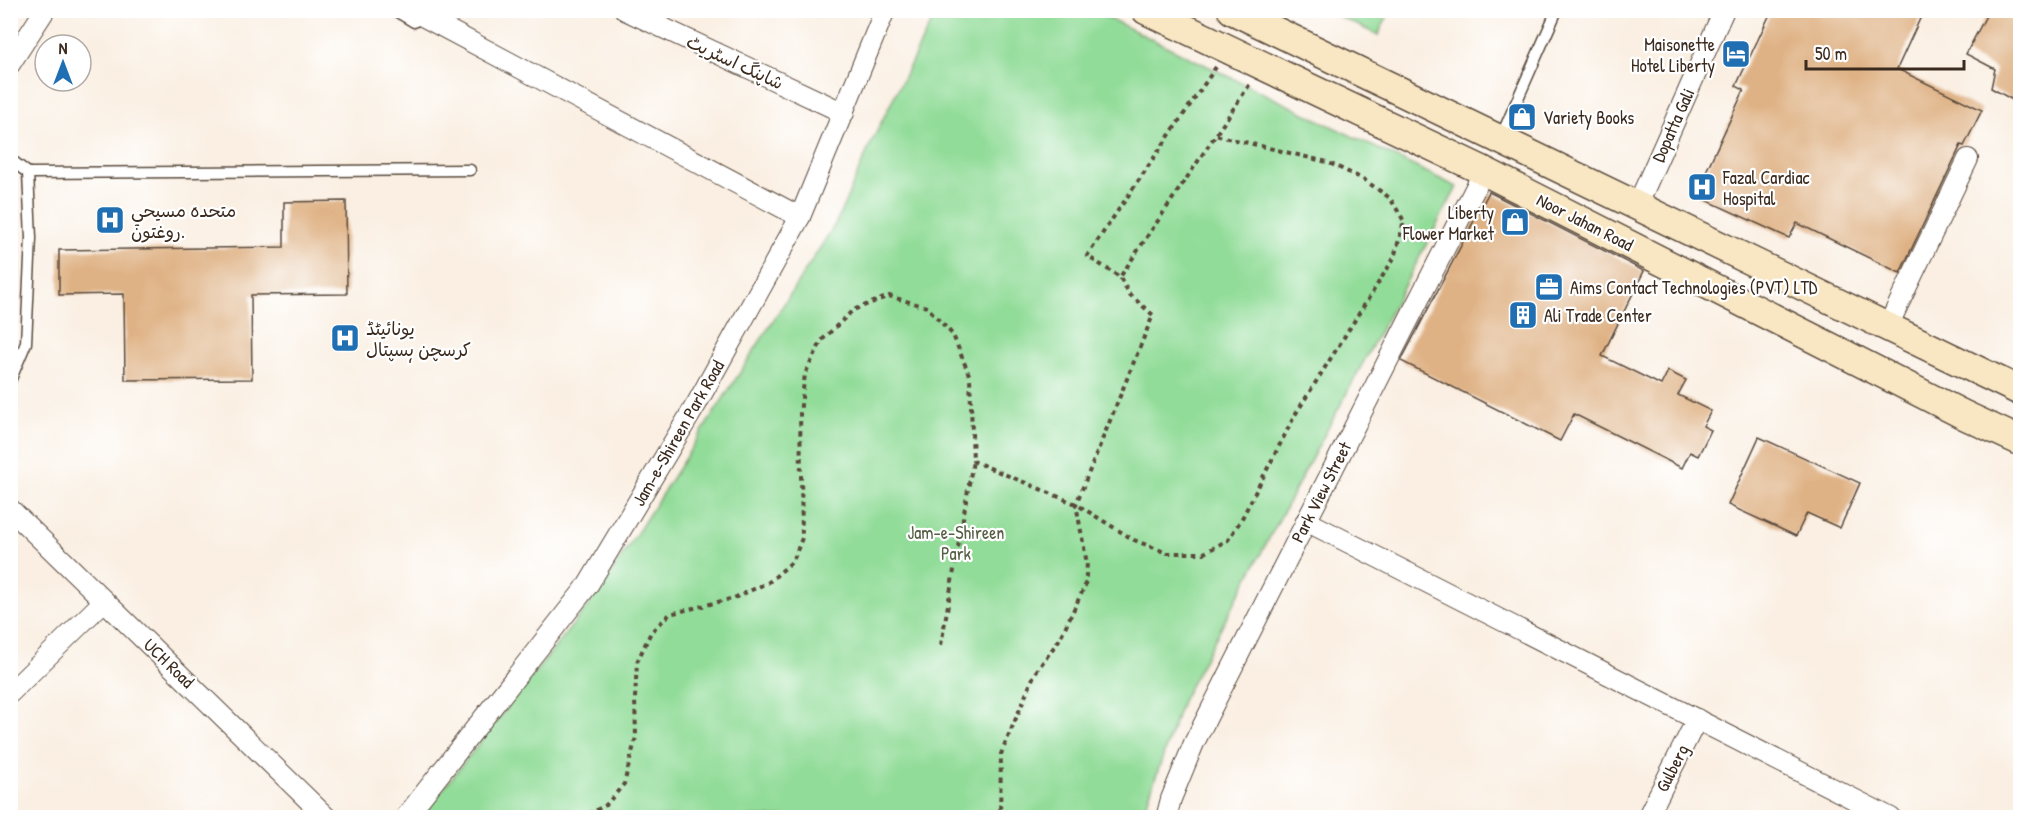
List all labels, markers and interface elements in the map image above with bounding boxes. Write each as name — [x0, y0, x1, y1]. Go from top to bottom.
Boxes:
street label: شاپنگ اسٹریٹ — [682, 29, 788, 95]
place label: Maisonette Hotel Liberty — [1631, 32, 1715, 78]
north arrow — [33, 33, 93, 93]
scale bar — [1806, 33, 1964, 71]
text: N — [59, 37, 68, 59]
hotel icon: Maisonette Hotel Liberty — [1720, 38, 1752, 70]
text: 50 m — [1815, 41, 1847, 66]
street label: Dopatta Gali — [1646, 84, 1700, 166]
shop icon: Variety Books — [1506, 101, 1538, 133]
place label: Variety Books — [1543, 105, 1634, 130]
place label: Fazal Cardiac Hospital — [1722, 165, 1809, 211]
hospital icon: Fazal Cardiac Hospital — [1686, 171, 1718, 203]
street label: Noor Jahan Road — [1532, 187, 1638, 257]
place label: متحده مسیحي روغتون. — [131, 198, 236, 244]
place label: Liberty Flower Market — [1402, 200, 1495, 246]
hospital icon: متحده مسیحي روغتون. — [94, 204, 126, 236]
shop icon: Liberty Flower Market — [1499, 206, 1531, 238]
office icon: Aims Contact Technologies (PVT) LTD — [1533, 271, 1565, 303]
place label: Aims Contact Technologies (PVT) LTD — [1570, 275, 1818, 300]
building icon: Ali Trade Center — [1507, 299, 1539, 331]
place label: Ali Trade Center — [1544, 303, 1652, 328]
place label: یونائیٹڈ کرسچن ہسپتال — [366, 316, 471, 362]
hospital icon: یونائیٹڈ کرسچن ہسپتال — [329, 322, 361, 354]
street label: Jam-e-Shireen Park Road — [626, 355, 730, 511]
street label: Park View Street — [1285, 437, 1357, 547]
park label: Jam-e-Shireen Park — [908, 520, 1004, 566]
street label: UCH Road — [138, 633, 200, 693]
street label: Gulberg — [1649, 740, 1695, 796]

